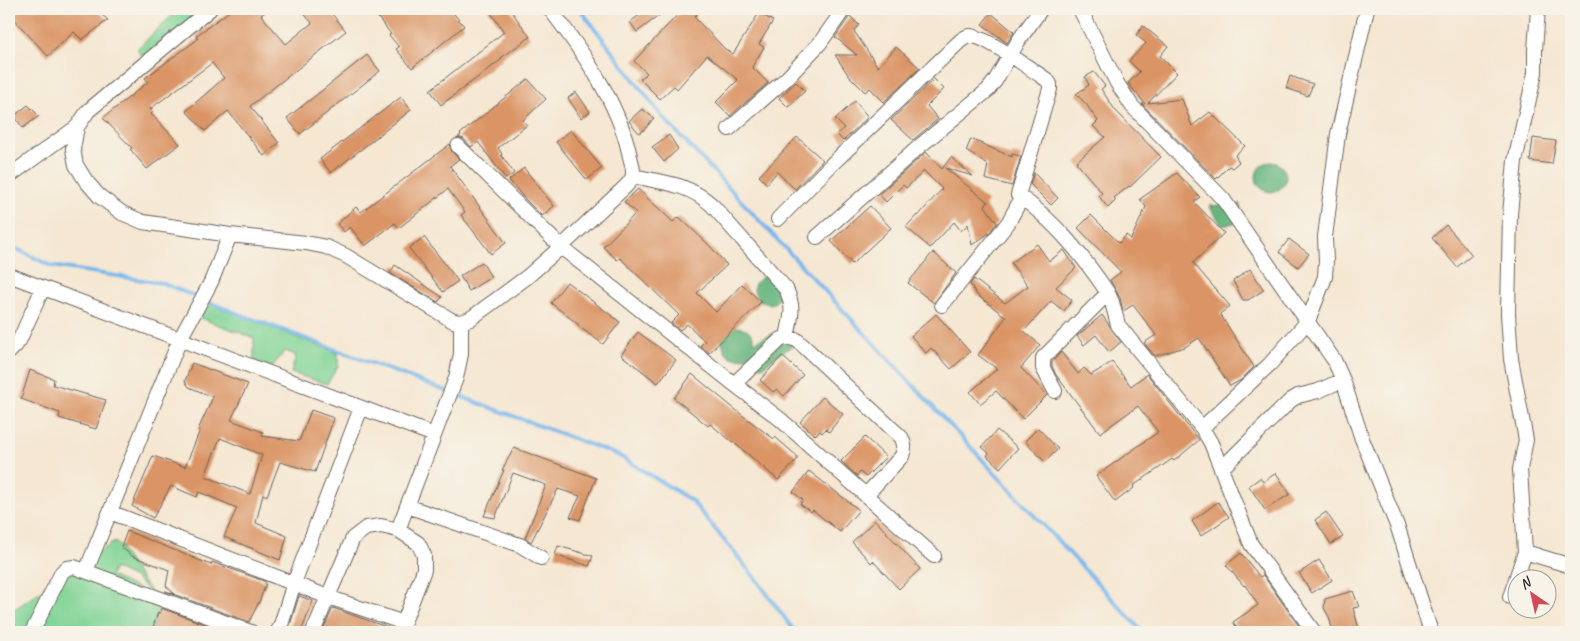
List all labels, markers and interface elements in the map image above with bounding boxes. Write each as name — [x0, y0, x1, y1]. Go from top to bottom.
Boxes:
north arrow — [1508, 568, 1558, 618]
text: N — [1517, 573, 1535, 593]

